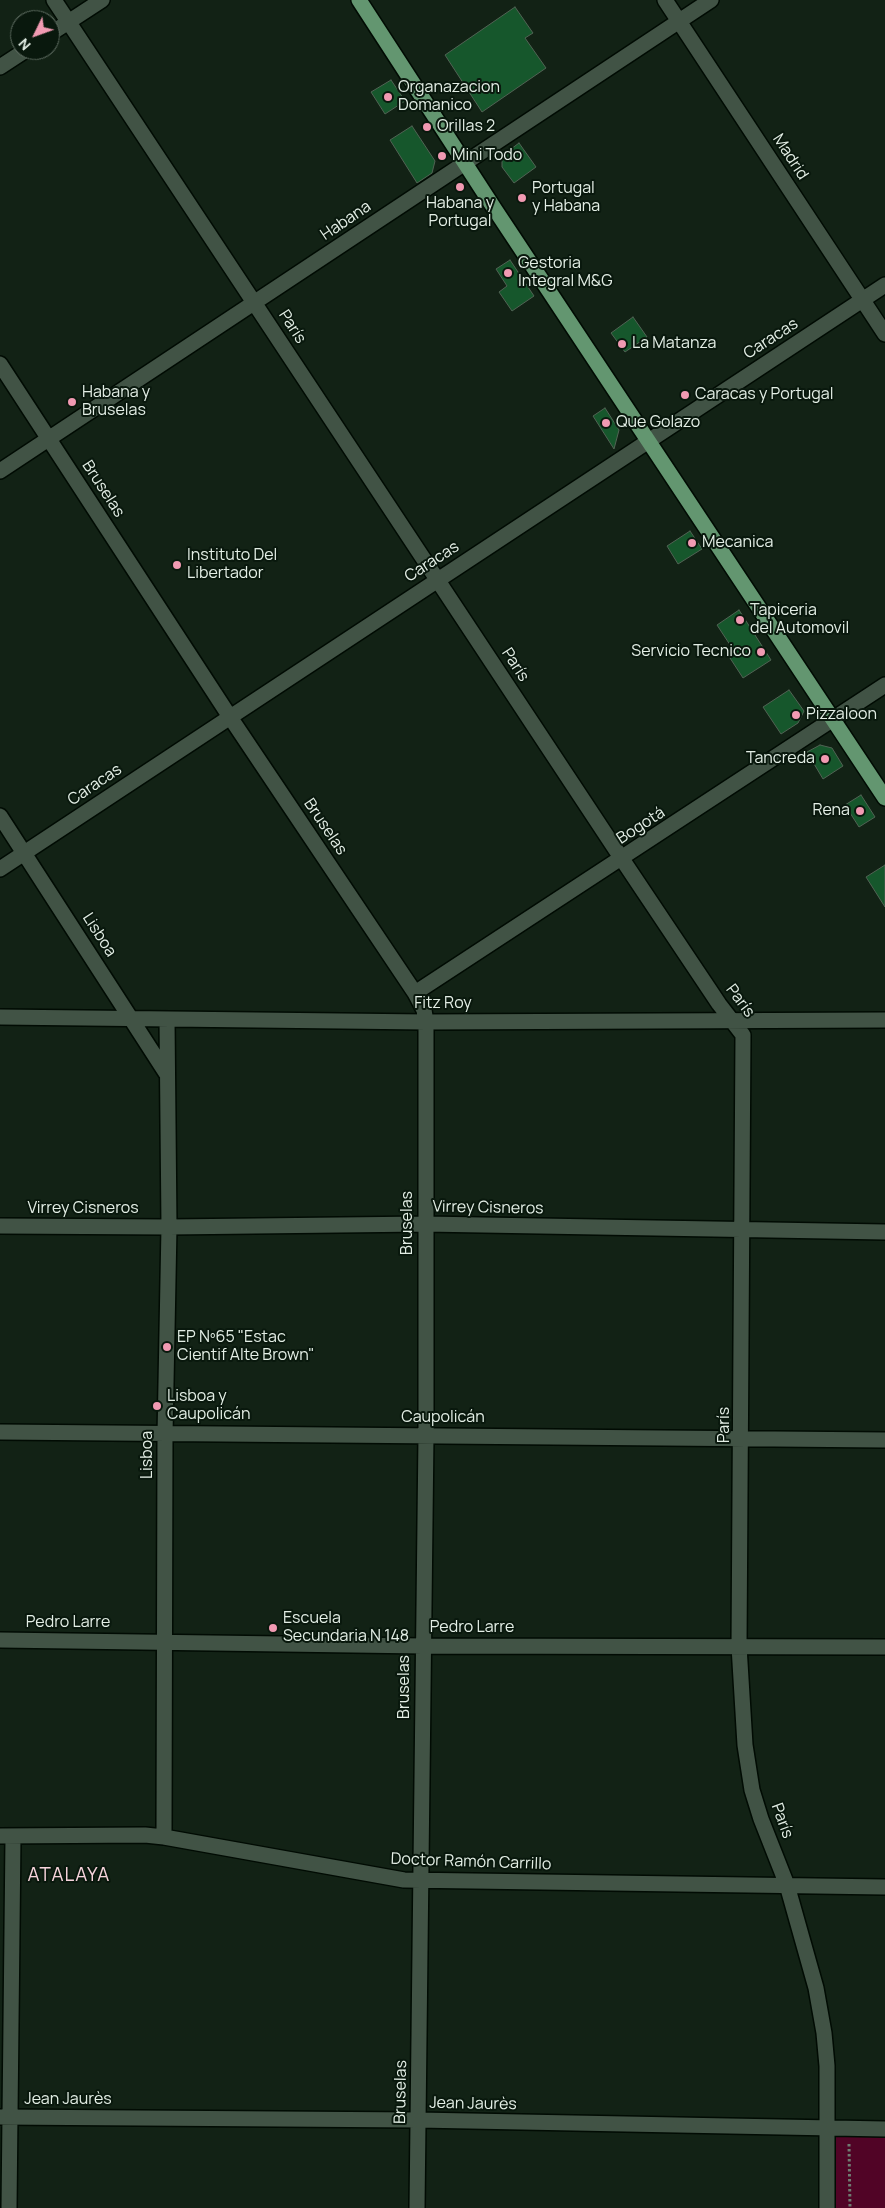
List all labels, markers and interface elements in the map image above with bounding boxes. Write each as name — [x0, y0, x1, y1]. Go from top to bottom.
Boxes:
north arrow — [10, 10, 60, 60]
text: N — [14, 35, 35, 55]
place label: Organazacion Domanico — [398, 78, 500, 116]
marker: Organazacion Domanico — [382, 91, 394, 103]
place label: Orillas 2 — [437, 117, 495, 137]
marker: Orillas 2 — [421, 121, 433, 133]
street label: Madrid — [768, 130, 812, 184]
place label: Mini Todo — [452, 146, 522, 166]
marker: Mini Todo — [436, 150, 448, 162]
place label: Portugal y Habana — [532, 179, 600, 217]
marker: Habana y Portugal — [454, 181, 466, 193]
marker: Portugal y Habana — [516, 192, 528, 204]
place label: Habana y Portugal — [426, 194, 494, 232]
street label: Habana — [317, 197, 375, 245]
place label: Gestoria Integral M&G — [518, 254, 613, 292]
marker: Gestoria Integral M&G — [502, 267, 514, 279]
street label: París — [274, 307, 310, 347]
street label: Caracas — [740, 314, 802, 364]
place label: La Matanza — [632, 334, 716, 354]
marker: La Matanza — [616, 338, 628, 350]
place label: Habana y Bruselas — [82, 383, 150, 421]
place label: Caracas y Portugal — [695, 385, 833, 405]
marker: Caracas y Portugal — [679, 389, 691, 401]
marker: Habana y Bruselas — [66, 396, 78, 408]
place label: Que Golazo — [616, 413, 700, 433]
marker: Que Golazo — [600, 417, 612, 429]
street label: Bruselas — [78, 457, 128, 521]
place label: Mecanica — [702, 533, 773, 553]
street label: Caracas — [401, 537, 463, 587]
marker: Mecanica — [686, 537, 698, 549]
place label: Instituto Del Libertador — [187, 546, 277, 584]
marker: Instituto Del Libertador — [171, 559, 183, 571]
place label: Tapiceria del Automovil — [750, 601, 849, 639]
marker: Tapiceria del Automovil — [734, 614, 746, 626]
place label: Servicio Tecnico — [631, 642, 751, 662]
street label: París — [497, 645, 533, 685]
marker: Servicio Tecnico — [755, 646, 767, 658]
place label: Pizzaloon — [806, 705, 877, 725]
marker: Pizzaloon — [790, 709, 802, 721]
place label: Tancreda — [746, 749, 815, 769]
marker: Tancreda — [819, 753, 831, 765]
street label: Caracas — [64, 760, 126, 810]
street label: Bruselas — [299, 795, 351, 859]
place label: Rena — [812, 801, 850, 821]
street label: Bogotá — [613, 803, 669, 849]
marker: Rena — [854, 805, 866, 817]
street label: Lisboa — [78, 910, 120, 960]
street label: París — [721, 981, 759, 1021]
street label: Fitz Roy — [414, 994, 472, 1014]
street label: Bruselas — [398, 1191, 418, 1255]
street label: Virrey Cisneros — [432, 1197, 544, 1219]
street label: Virrey Cisneros — [27, 1199, 139, 1219]
place label: EP Nº65 "Estac Cientif Alte Brown" — [177, 1328, 315, 1366]
marker: EP Nº65 "Estac Cientif Alte Brown" — [161, 1341, 173, 1353]
place label: Lisboa y Caupolicán — [167, 1387, 250, 1425]
marker: Lisboa y Caupolicán — [151, 1400, 163, 1412]
street label: París — [715, 1407, 735, 1443]
street label: Caupolicán — [401, 1408, 485, 1428]
street label: Lisboa — [138, 1431, 158, 1479]
place label: Escuela Secundaria N 148 — [283, 1609, 409, 1647]
street label: Pedro Larre — [26, 1613, 110, 1633]
street label: Pedro Larre — [430, 1618, 514, 1638]
marker: Escuela Secundaria N 148 — [267, 1622, 279, 1634]
street label: Bruselas — [395, 1655, 415, 1719]
street label: París — [767, 1801, 797, 1841]
street label: Doctor Ramón Carrillo — [390, 1850, 552, 1874]
district label: ATALAYA — [27, 1865, 111, 1887]
street label: Bruselas — [391, 2060, 411, 2124]
street label: Jean Jaurès — [24, 2090, 112, 2110]
street label: Jean Jaurès — [429, 2094, 517, 2114]

